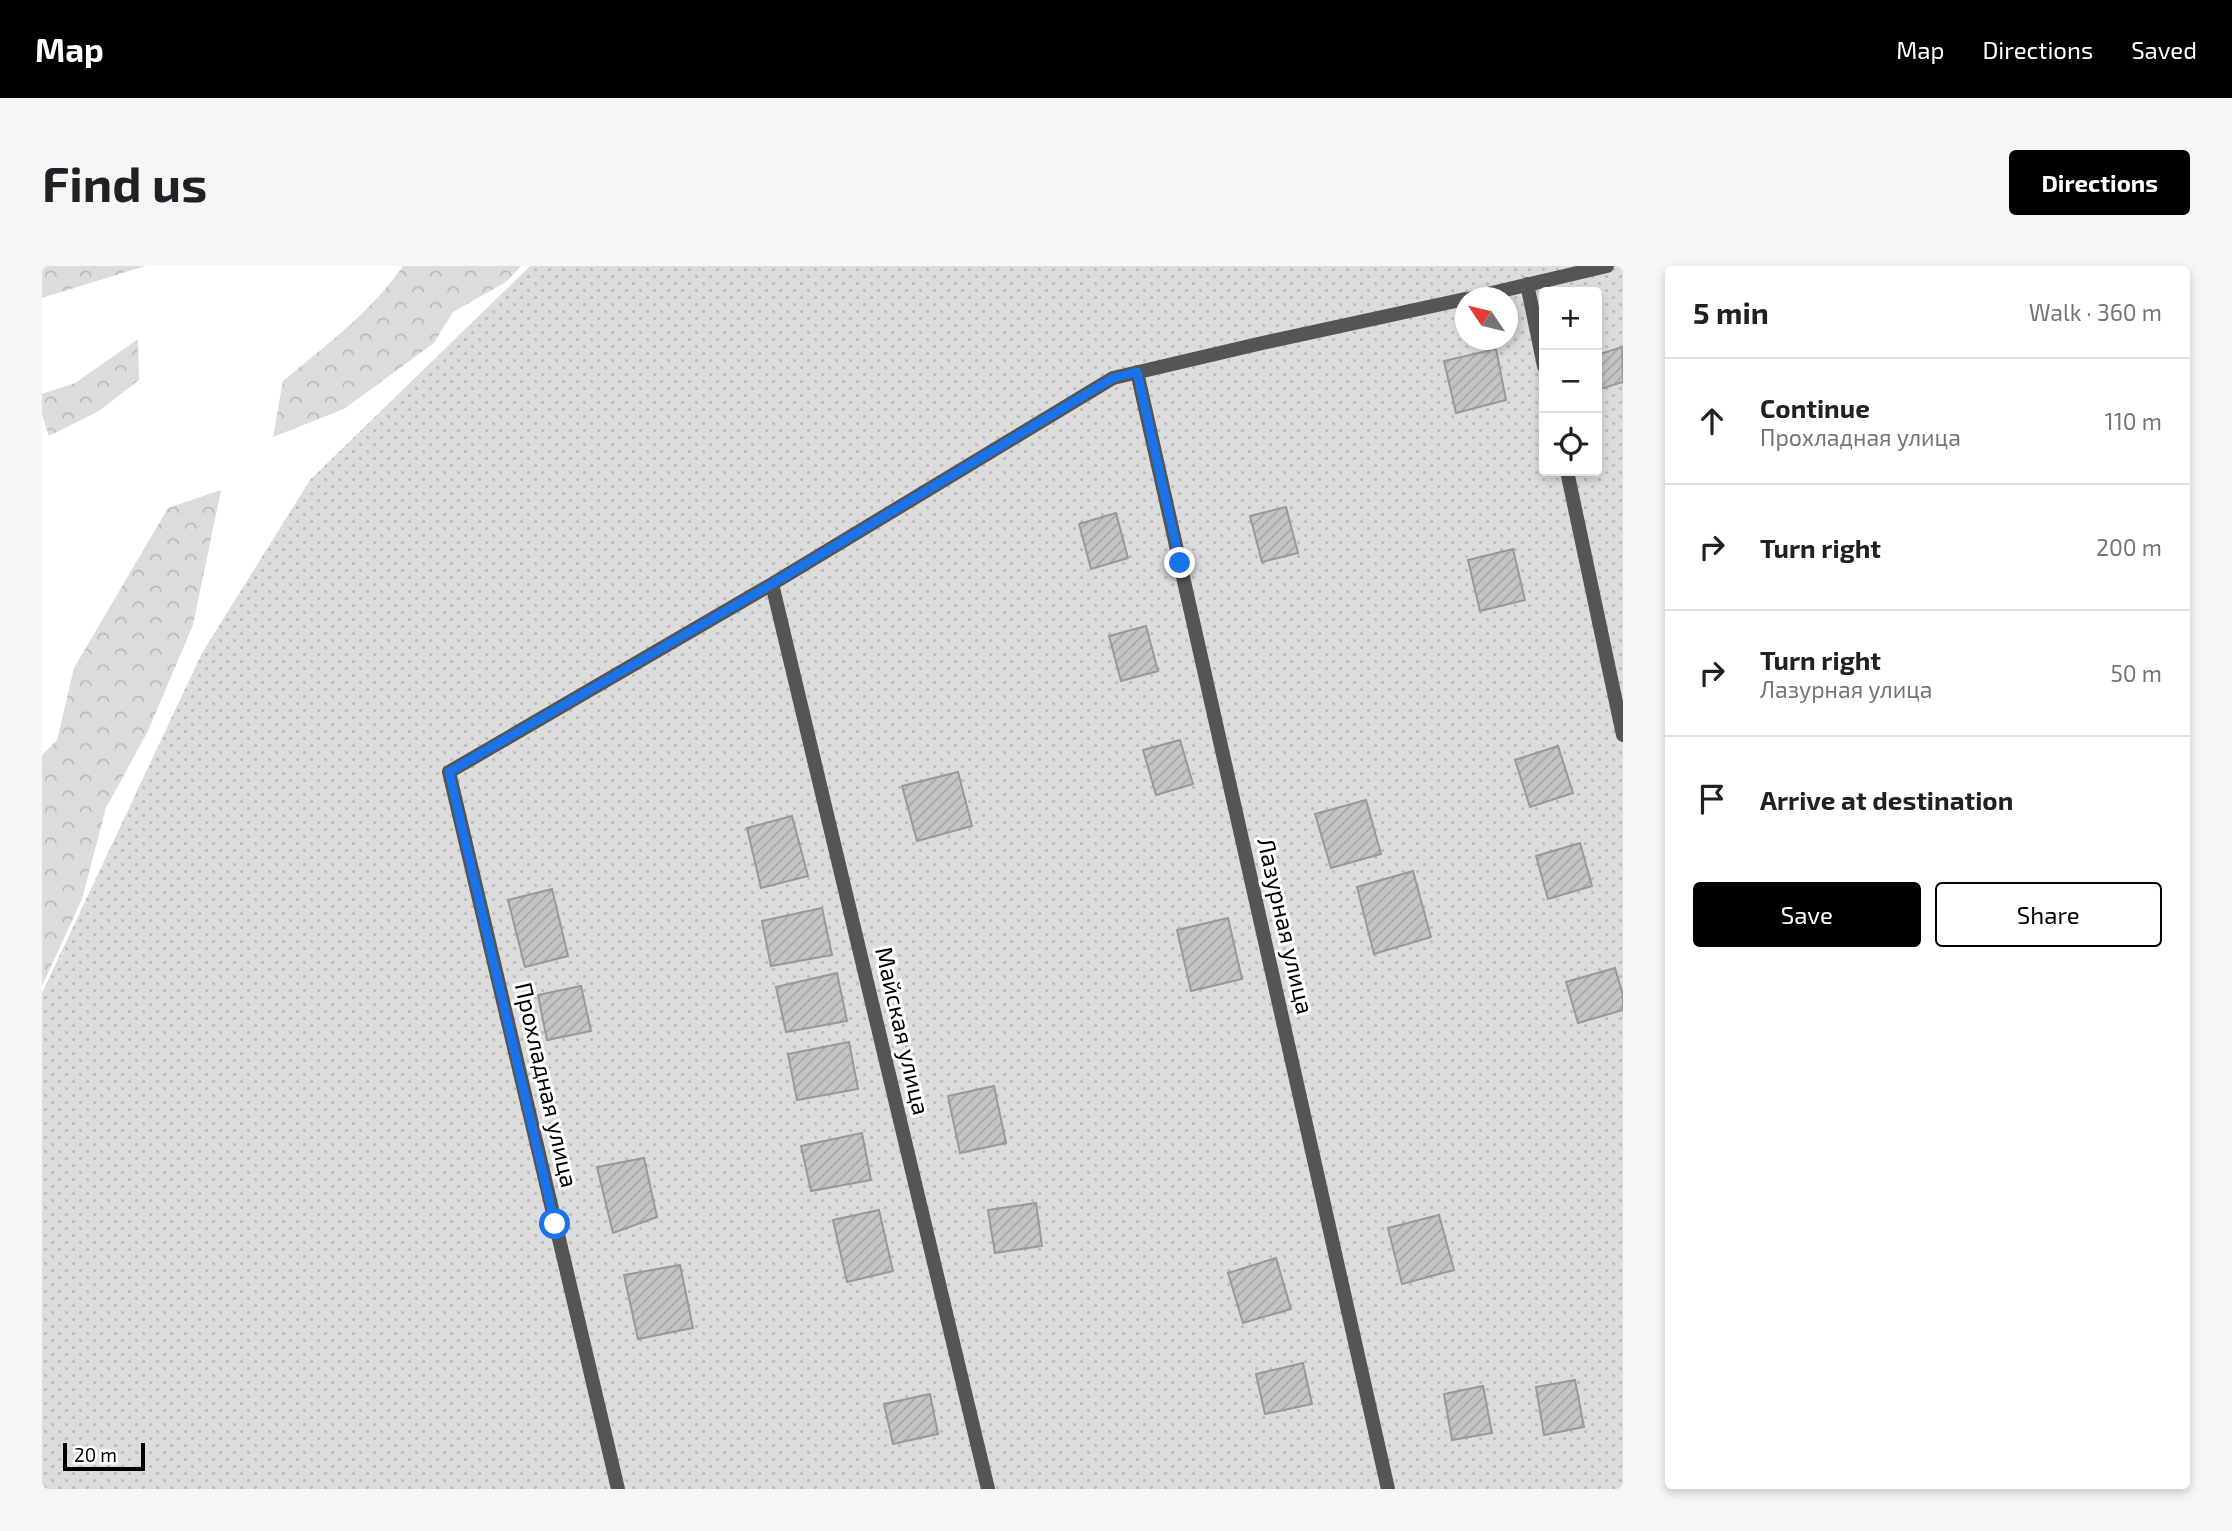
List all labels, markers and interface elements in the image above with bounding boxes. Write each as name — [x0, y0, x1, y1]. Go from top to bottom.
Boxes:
text: Map — [35, 29, 104, 69]
text: Map — [1896, 35, 1944, 64]
text: Directions — [1982, 35, 2093, 64]
text: Saved — [2131, 35, 2197, 64]
button: Directions — [2009, 150, 2190, 215]
text: Find us — [42, 153, 207, 212]
north arrow — [1455, 287, 1518, 350]
map controls — [1539, 287, 1602, 476]
button: + — [1539, 287, 1602, 350]
text: 5 min — [1693, 294, 1769, 330]
text: Walk · 360 m — [2029, 298, 2162, 326]
button: − — [1539, 350, 1602, 413]
text: Continue — [1760, 392, 1870, 423]
icon: ahead — [1693, 402, 1731, 440]
text: 110 m — [2105, 407, 2162, 435]
button: locate — [1539, 413, 1602, 476]
text: Прохладная улица — [1760, 423, 1961, 451]
icon: right — [1693, 528, 1731, 566]
text: Turn right — [1760, 532, 1881, 563]
text: 200 m — [2096, 533, 2162, 561]
route end — [1164, 547, 1195, 578]
text: Turn right — [1760, 644, 1881, 675]
icon: right — [1693, 654, 1731, 692]
text: 50 m — [2111, 659, 2162, 687]
text: Лазурная улица — [1760, 675, 1933, 703]
icon: arrive — [1693, 780, 1731, 818]
text: Arrive at destination — [1760, 784, 2013, 815]
street label: Лазурная улица — [1251, 835, 1321, 1017]
button: Save — [1693, 882, 1921, 947]
button: Share — [1935, 882, 2162, 947]
street label: Майская улица — [869, 944, 937, 1118]
street label: Прохладная улица — [509, 979, 585, 1190]
route start — [539, 1208, 570, 1239]
scale bar — [63, 1440, 145, 1472]
text: 20 m — [74, 1443, 117, 1466]

